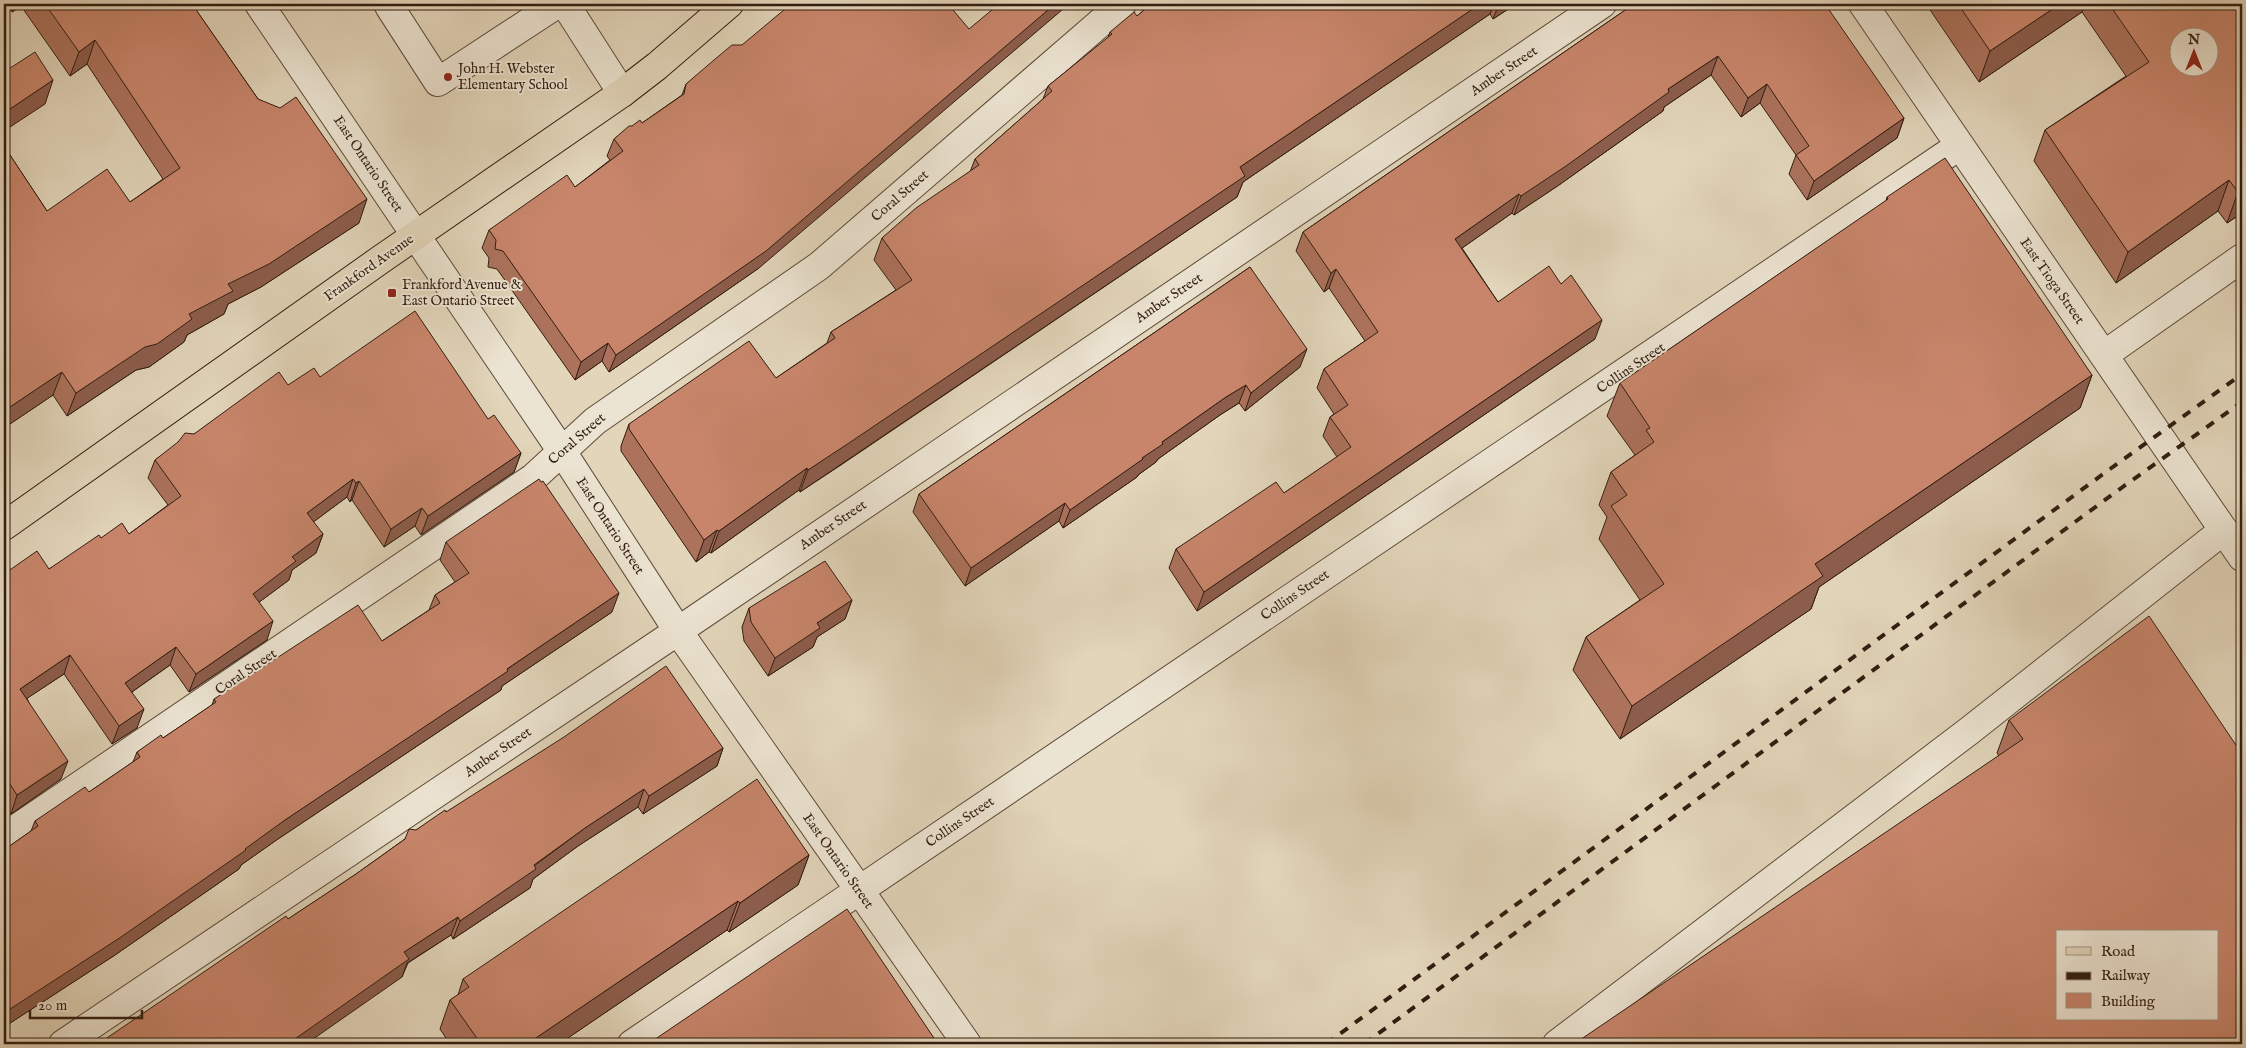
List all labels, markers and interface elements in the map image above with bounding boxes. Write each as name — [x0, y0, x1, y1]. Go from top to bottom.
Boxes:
north arrow — [2168, 28, 2218, 78]
text: N — [2187, 31, 2200, 49]
street label: Amber Street — [1466, 42, 1541, 101]
place label: John H. Webster Elementary School — [456, 60, 568, 94]
marker: John H. Webster Elementary School — [442, 71, 454, 83]
street label: East Ontario Street — [329, 112, 407, 216]
street label: Coral Street — [868, 166, 933, 226]
street label: Frankford Avenue — [321, 230, 418, 306]
street label: East Tioga Street — [2016, 234, 2089, 328]
street label: Amber Street — [1131, 269, 1206, 328]
place label: Frankford Avenue & East Ontario Street — [402, 276, 522, 310]
marker: Frankford Avenue & East Ontario Street — [386, 287, 398, 299]
street label: Collins Street — [1593, 338, 1669, 398]
street label: Coral Street — [545, 409, 610, 469]
street label: East Ontario Street — [572, 474, 648, 578]
street label: Amber Street — [795, 496, 870, 555]
street label: Collins Street — [1257, 565, 1333, 625]
street label: Coral Street — [212, 645, 280, 699]
street label: Amber Street — [460, 723, 535, 782]
street label: Collins Street — [922, 792, 998, 852]
street label: East Ontario Street — [798, 810, 878, 912]
legend — [2056, 930, 2218, 1020]
text: Road — [2101, 942, 2136, 961]
text: Railway — [2101, 966, 2151, 985]
scale bar — [30, 988, 142, 1020]
text: Building — [2101, 992, 2156, 1011]
text: 20 m — [38, 996, 68, 1015]

